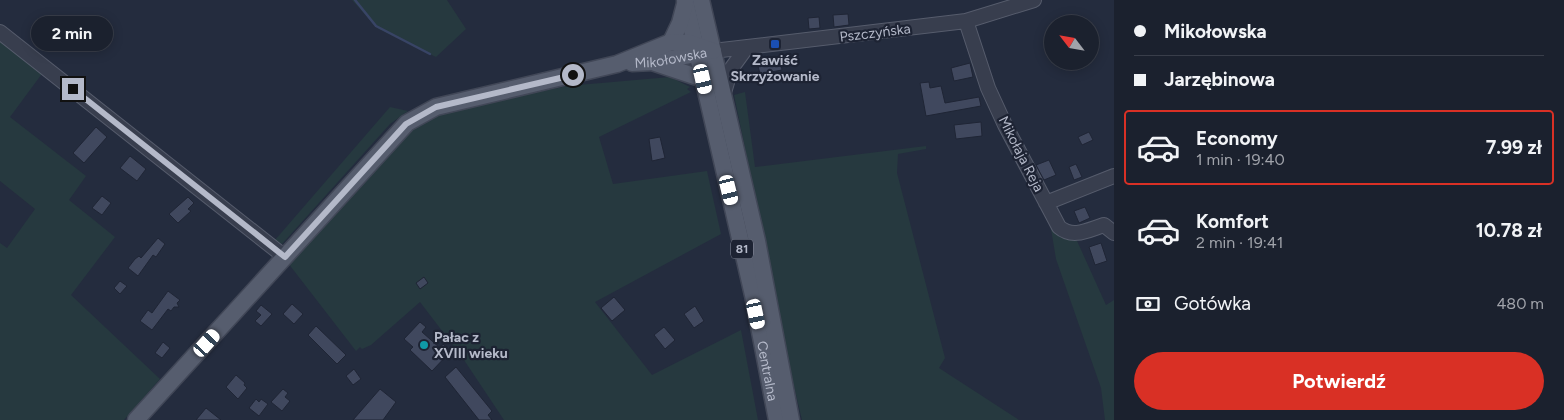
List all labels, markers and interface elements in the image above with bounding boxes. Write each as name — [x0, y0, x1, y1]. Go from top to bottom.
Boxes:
north arrow — [1044, 15, 1099, 70]
map controls — [1044, 15, 1099, 70]
callout: 2 min — [32, 17, 114, 52]
street label: Pszczyńska — [839, 20, 911, 46]
text: Mikołowska — [1164, 20, 1267, 43]
text: 2 min — [52, 24, 92, 43]
marker: Zawiść Skrzyżowanie — [769, 38, 781, 50]
street label: Mikołowska — [634, 44, 708, 71]
place label: Zawiść Skrzyżowanie — [731, 52, 820, 85]
car — [692, 63, 713, 95]
route start — [562, 64, 584, 86]
text: Jarzębinowa — [1164, 68, 1275, 91]
route end — [62, 78, 84, 100]
street label: Mikołaja Reja — [995, 113, 1047, 195]
icon: car — [1136, 125, 1181, 170]
text: Economy — [1196, 127, 1278, 150]
text: 7.99 zł — [1486, 136, 1542, 159]
text: 1 min · 19:40 — [1196, 150, 1285, 169]
car — [718, 174, 739, 206]
icon: car — [1136, 208, 1181, 253]
text: Komfort — [1196, 210, 1269, 233]
text: 10.78 zł — [1476, 219, 1542, 242]
text: 2 min · 19:41 — [1196, 233, 1283, 252]
road number: 81 — [731, 240, 753, 258]
icon: cash — [1134, 290, 1162, 318]
text: Gotówka — [1174, 292, 1251, 315]
text: 480 m — [1496, 294, 1544, 313]
car — [745, 298, 766, 330]
car — [191, 327, 222, 359]
place label: Pałac z XVIII wieku — [434, 329, 508, 362]
marker: Pałac z XVIII wieku — [418, 339, 430, 351]
street label: Centralna — [753, 339, 782, 402]
button: Potwierdź — [1134, 352, 1544, 410]

